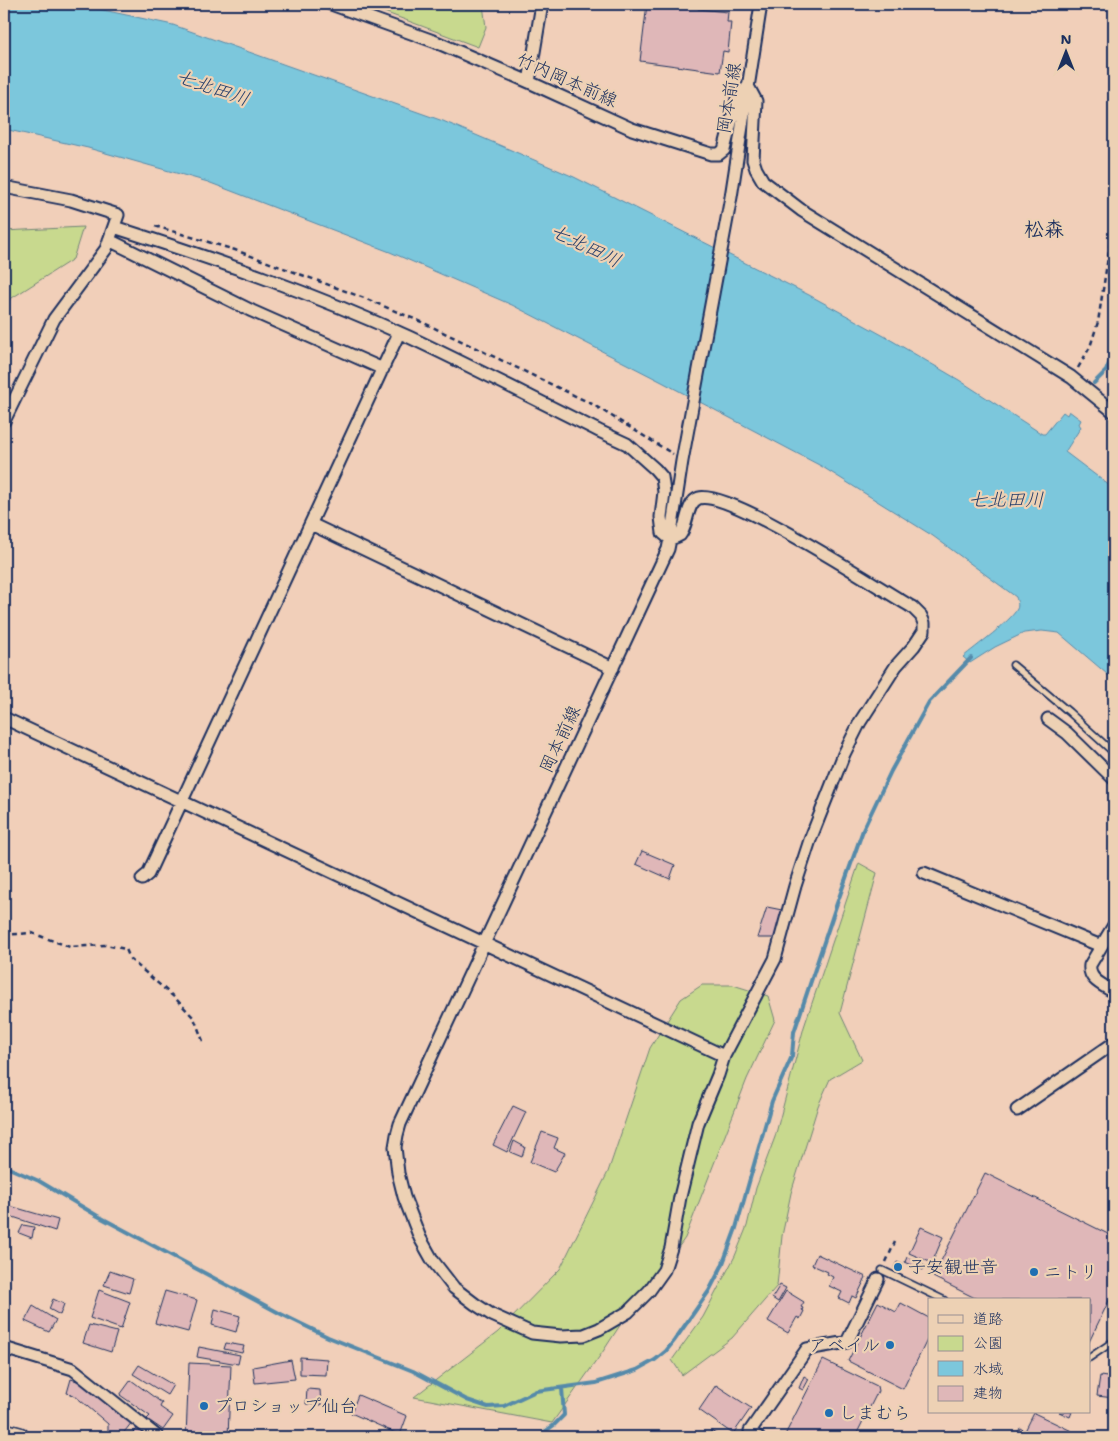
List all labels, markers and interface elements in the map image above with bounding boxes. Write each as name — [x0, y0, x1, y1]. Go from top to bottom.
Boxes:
north arrow — [1040, 28, 1090, 78]
text: N — [1060, 30, 1072, 48]
street label: 竹内岡本前線 — [513, 47, 621, 113]
street label: 岡本前線 — [712, 61, 746, 135]
water label: 七北田川 — [173, 63, 253, 112]
district label: 松森 — [1024, 216, 1064, 242]
water label: 七北田川 — [546, 218, 625, 273]
water label: 七北田川 — [968, 487, 1044, 512]
street label: 岡本前線 — [534, 701, 586, 777]
place label: 子安観世音 — [908, 1255, 998, 1279]
place label: ニトリ — [1044, 1260, 1098, 1284]
marker: 子安観世音 — [892, 1261, 904, 1273]
marker: ニトリ — [1028, 1266, 1040, 1278]
legend — [928, 1298, 1090, 1414]
text: 道路 — [973, 1309, 1003, 1329]
place label: アベイル — [809, 1333, 880, 1357]
text: 公園 — [973, 1333, 1003, 1353]
marker: アベイル — [884, 1339, 896, 1351]
text: 水域 — [973, 1359, 1003, 1379]
text: 建物 — [973, 1383, 1003, 1403]
place label: プロショップ仙台 — [214, 1394, 357, 1418]
marker: プロショップ仙台 — [198, 1400, 210, 1412]
place label: しまむら — [839, 1401, 911, 1425]
marker: しまむら — [823, 1407, 835, 1419]

